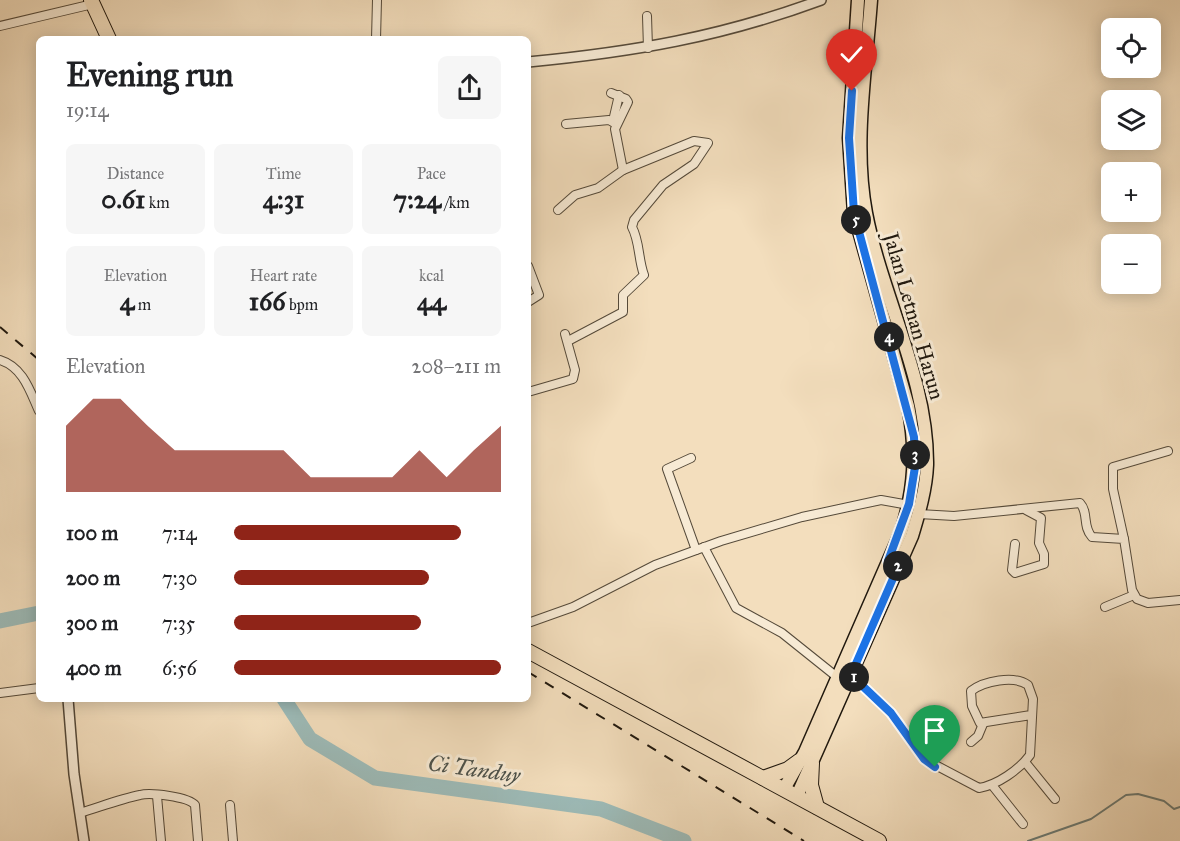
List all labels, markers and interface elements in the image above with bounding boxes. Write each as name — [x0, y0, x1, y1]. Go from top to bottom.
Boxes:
map controls — [1101, 18, 1161, 294]
button: locate — [1101, 18, 1161, 78]
pin — [826, 29, 877, 91]
icon: check — [835, 38, 868, 71]
text: Evening run — [66, 55, 233, 95]
button: share — [438, 56, 501, 119]
button: layers — [1101, 90, 1161, 150]
text: 19:14 — [66, 98, 109, 122]
button: + — [1101, 162, 1161, 222]
text: Distance — [107, 164, 164, 183]
text: Time — [266, 164, 301, 183]
text: Pace — [417, 164, 446, 183]
text: 0.61 — [101, 183, 145, 215]
text: 4:31 — [263, 183, 304, 215]
text: 7:24 — [393, 183, 441, 215]
text: km — [145, 193, 170, 212]
text: /km — [441, 193, 470, 212]
pin: 5 — [841, 205, 871, 235]
text: 5 — [852, 210, 860, 229]
street label: Jalan Letnan Harun — [877, 227, 950, 403]
button: − — [1101, 234, 1161, 294]
text: Elevation — [104, 266, 167, 285]
text: Heart rate — [250, 266, 317, 285]
text: kcal — [419, 266, 444, 285]
text: 4 — [120, 285, 134, 317]
text: 166 — [249, 285, 286, 317]
text: 44 — [417, 285, 446, 317]
text: m — [134, 295, 151, 314]
text: bpm — [286, 295, 318, 314]
pin: 4 — [874, 322, 904, 352]
text: 4 — [885, 327, 893, 346]
text: Elevation — [66, 354, 145, 378]
text: 208–211 m — [412, 354, 501, 378]
pin: 3 — [900, 440, 930, 470]
text: 3 — [912, 445, 918, 464]
text: 100 m — [66, 521, 118, 545]
text: 7:14 — [162, 521, 197, 545]
pin: 2 — [883, 551, 913, 581]
text: 2 — [894, 556, 902, 575]
text: 200 m — [66, 566, 120, 590]
text: 7:30 — [162, 566, 197, 590]
text: 300 m — [66, 611, 118, 635]
text: 7:35 — [162, 611, 195, 635]
text: 400 m — [66, 656, 122, 680]
text: 6:56 — [162, 656, 197, 680]
pin: 1 — [839, 662, 869, 692]
text: 1 — [851, 667, 857, 686]
pin — [909, 705, 960, 767]
icon: arrive — [918, 714, 951, 747]
water label: Ci Tanduy — [426, 749, 523, 789]

